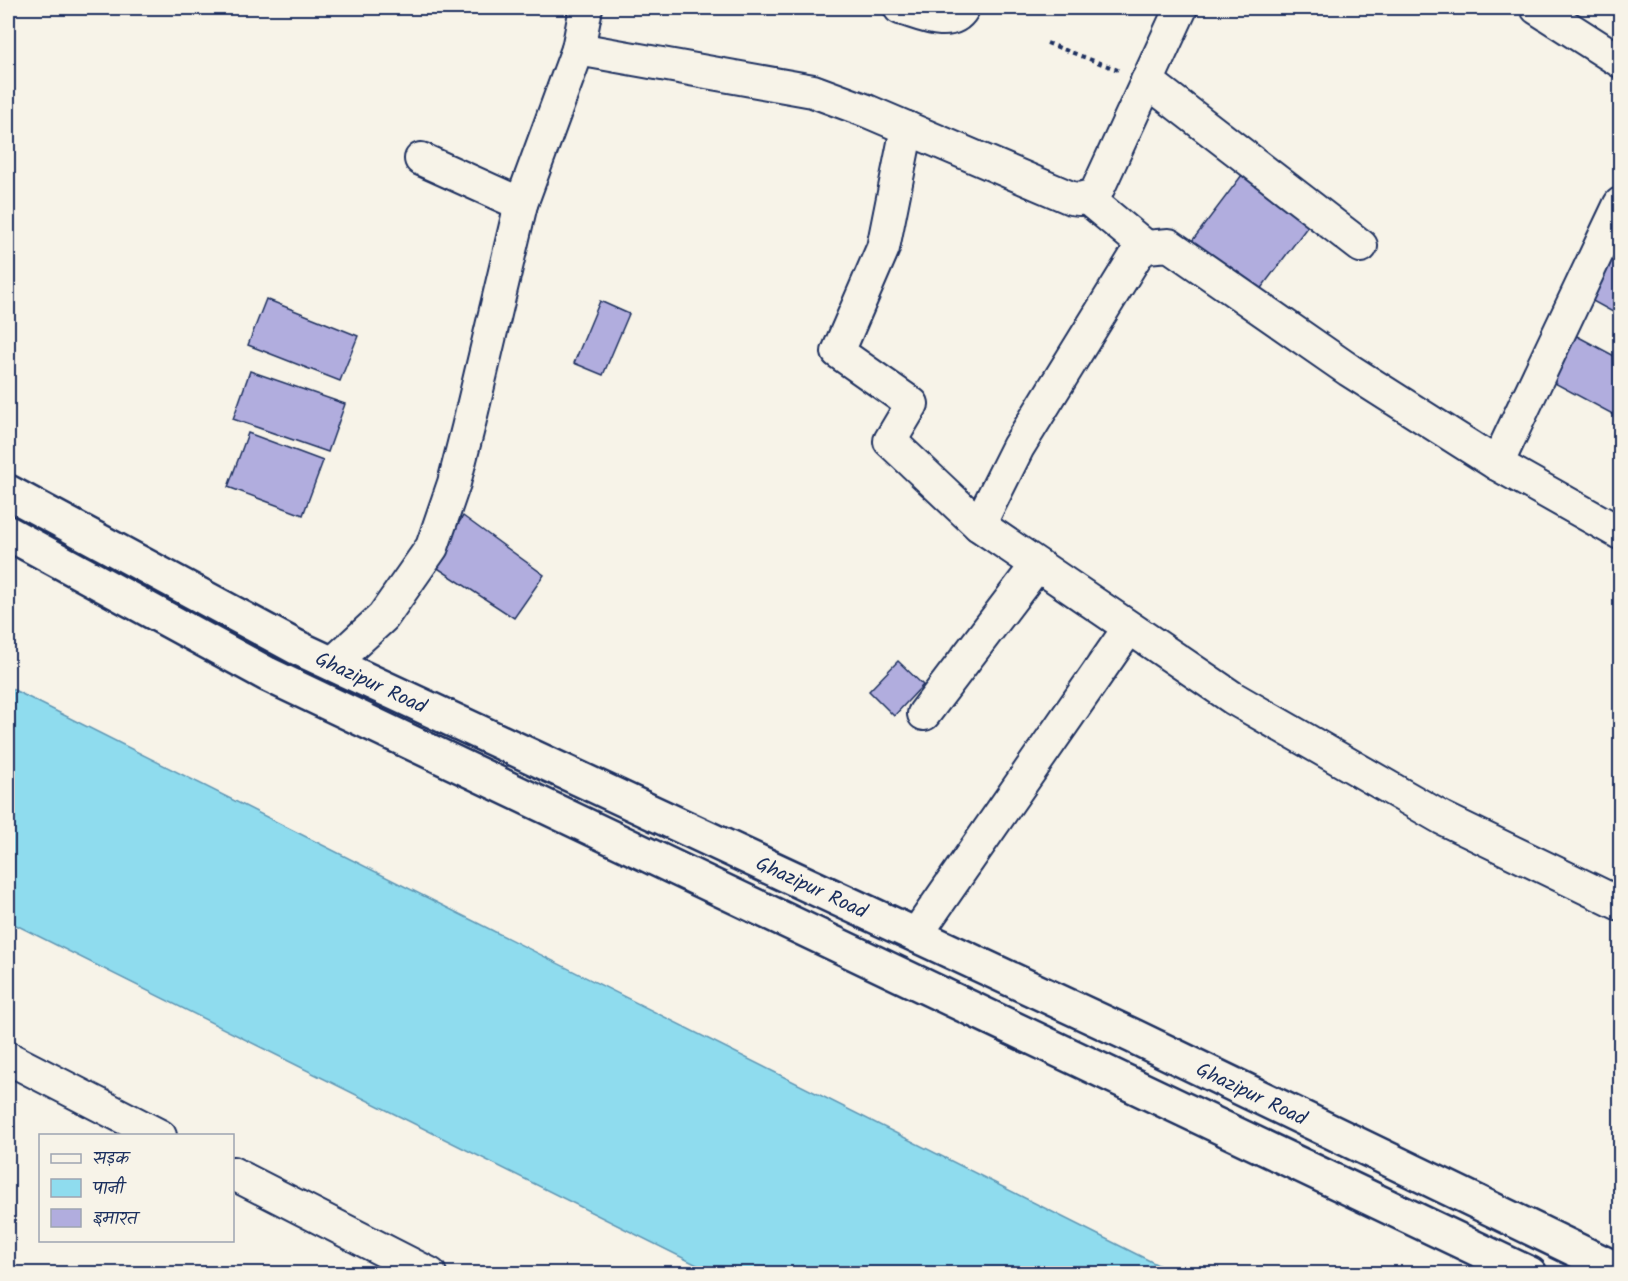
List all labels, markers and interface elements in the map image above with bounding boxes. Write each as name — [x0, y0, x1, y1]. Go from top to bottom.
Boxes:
street label: Ghazipur Road — [309, 644, 432, 724]
street label: Ghazipur Road — [750, 849, 873, 929]
street label: Ghazipur Road — [1190, 1055, 1313, 1136]
legend — [39, 1134, 234, 1242]
text: सड़क — [93, 1145, 131, 1174]
text: पानी — [92, 1175, 127, 1204]
text: इमारत — [93, 1205, 141, 1234]

